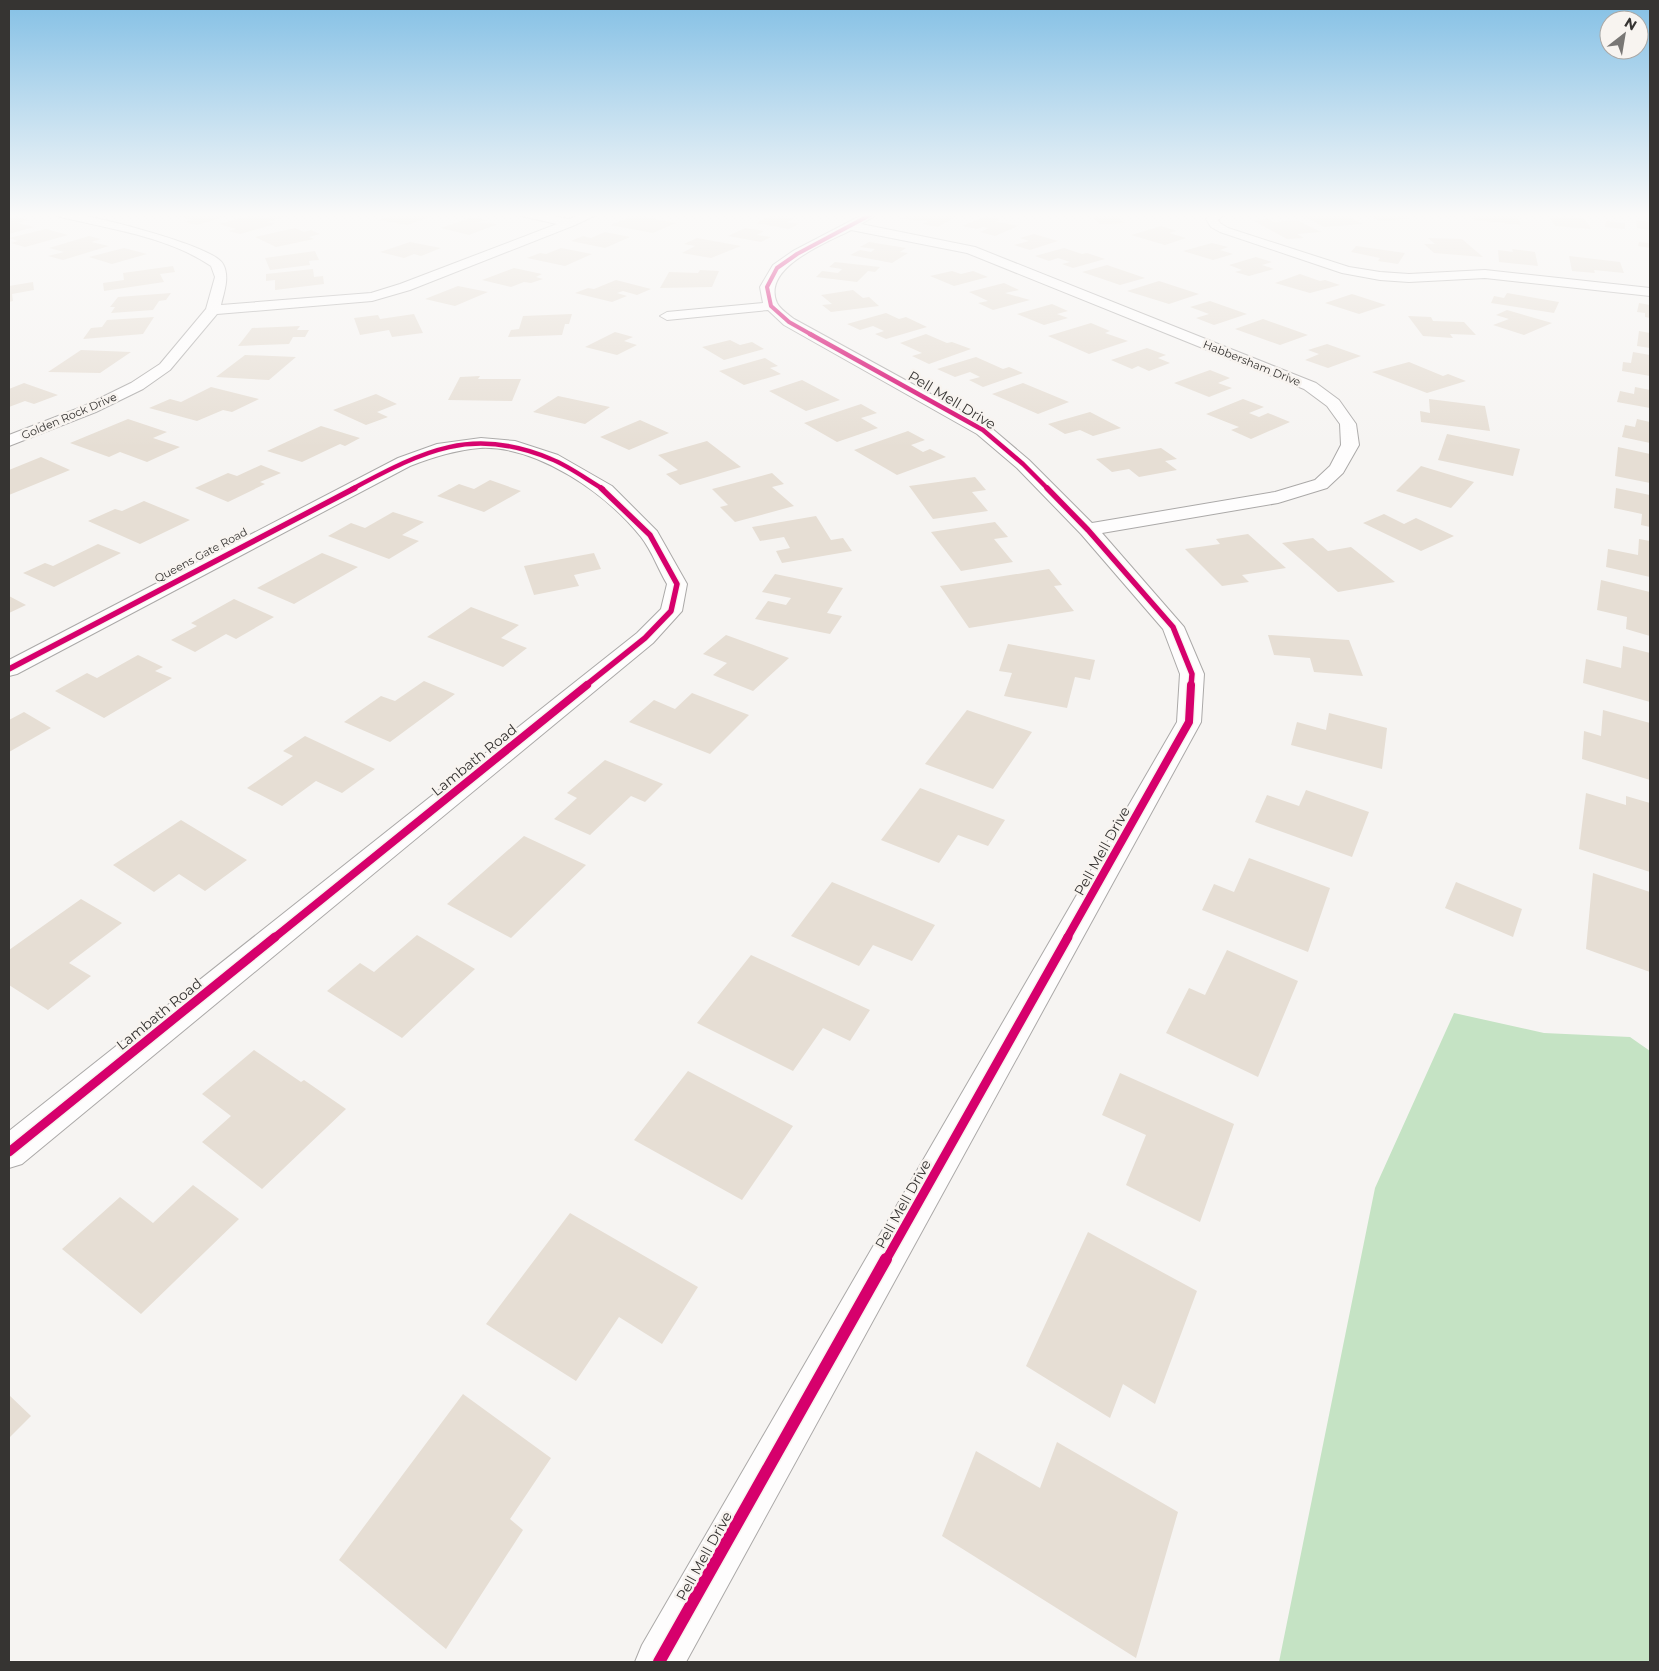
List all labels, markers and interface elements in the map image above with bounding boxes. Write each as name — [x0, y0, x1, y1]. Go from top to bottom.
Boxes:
north arrow — [1599, 10, 1649, 60]
text: N — [1621, 13, 1640, 34]
street label: Habbersham Drive — [1201, 337, 1303, 389]
street label: Pell Mell Drive — [905, 367, 999, 433]
street label: Golden Rock Drive — [19, 389, 119, 442]
street label: Queens Gate Road — [152, 525, 250, 585]
street label: Lambath Road — [428, 720, 520, 800]
street label: Pell Mell Drive — [1070, 803, 1134, 899]
street label: Lambath Road — [113, 974, 205, 1054]
street label: Pell Mell Drive — [871, 1156, 935, 1252]
street label: Pell Mell Drive — [672, 1508, 736, 1604]

